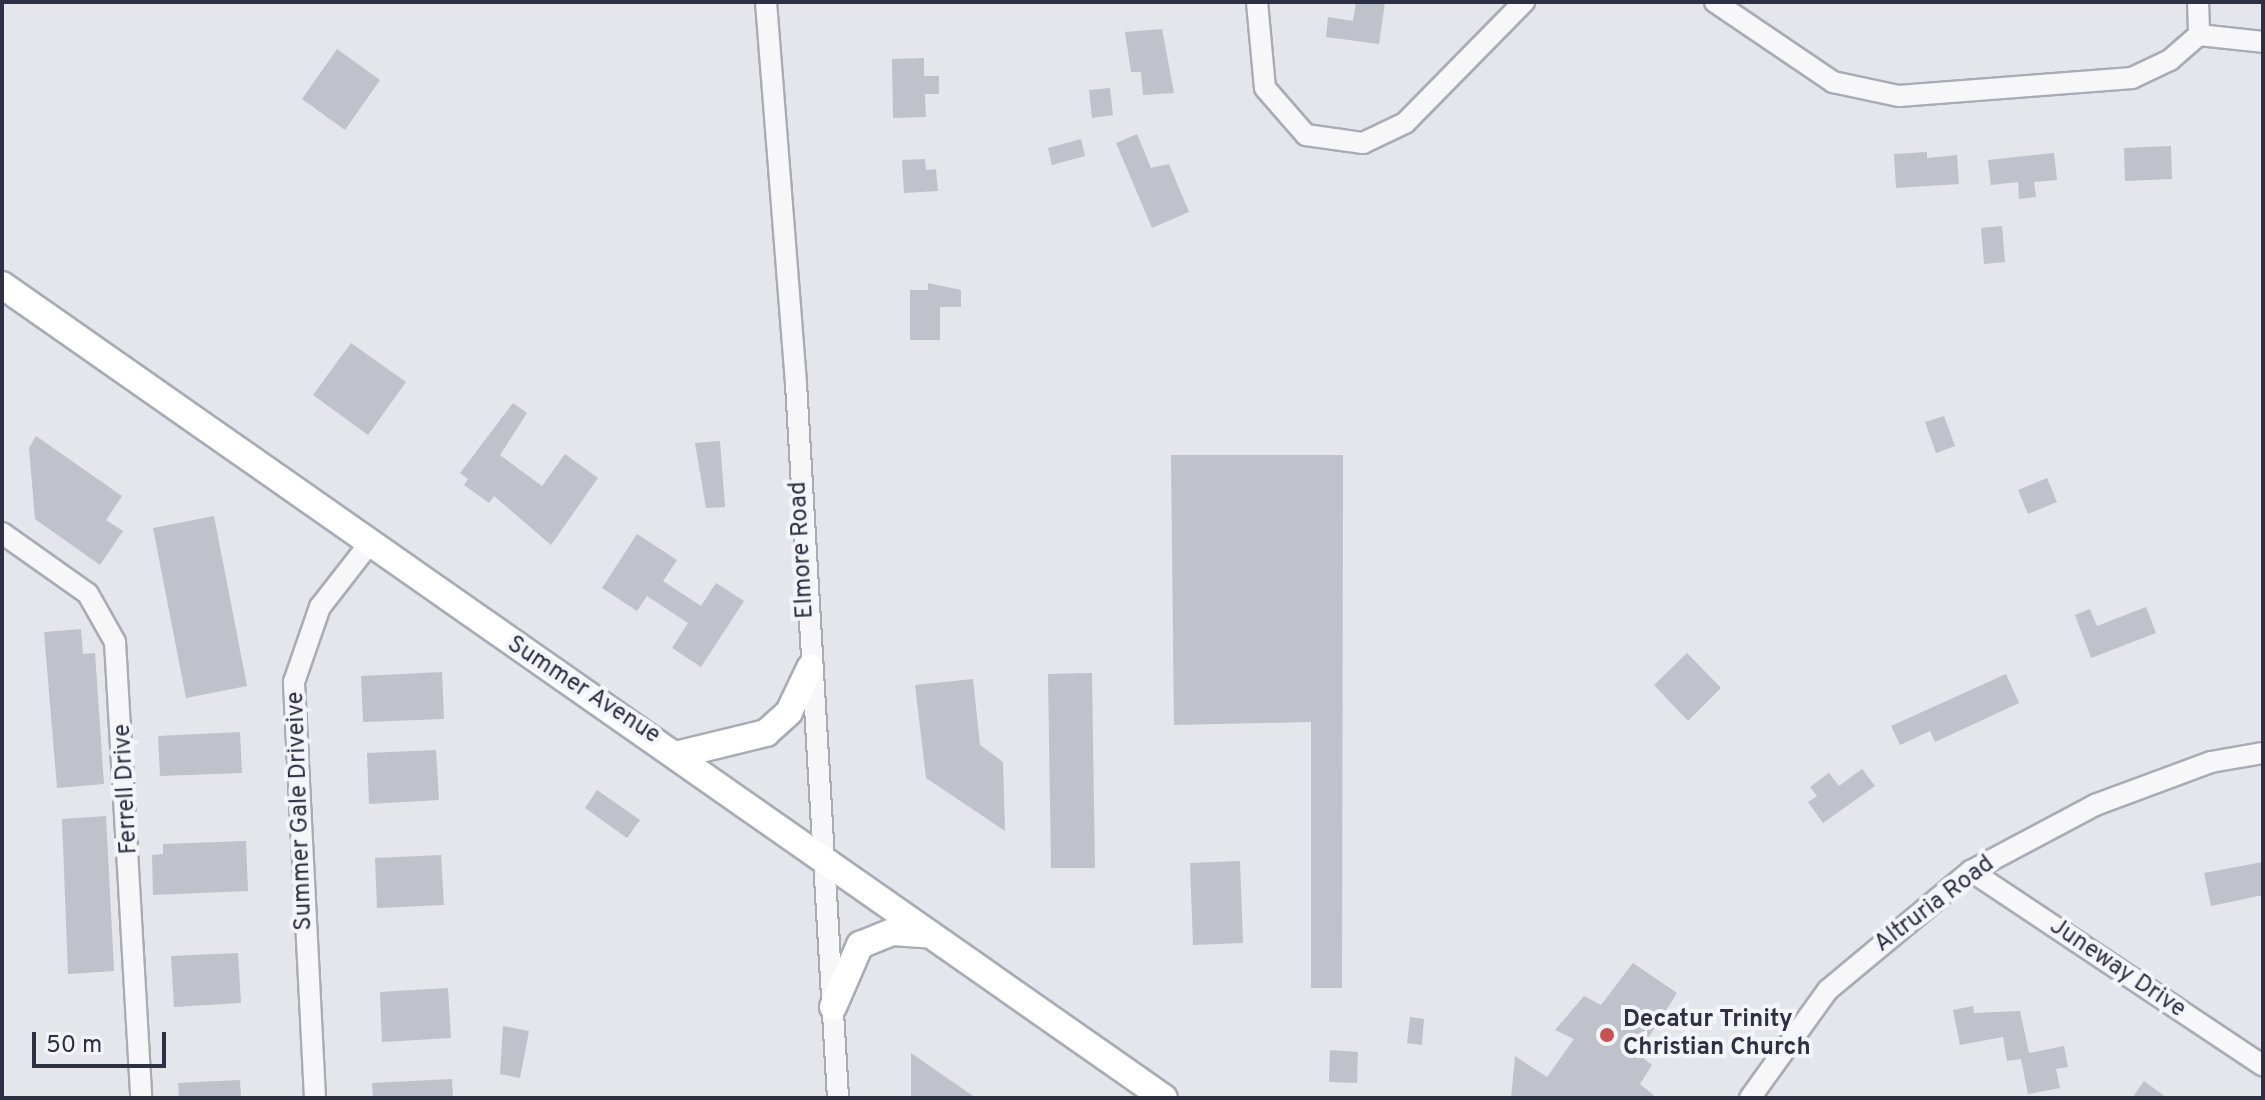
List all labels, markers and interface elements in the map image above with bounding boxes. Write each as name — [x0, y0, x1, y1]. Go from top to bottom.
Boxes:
street label: Elmore Road — [785, 481, 821, 619]
street label: Summer Avenue — [501, 631, 665, 751]
street label: Summer Gale Driveive — [282, 691, 320, 931]
street label: Ferrell Drive — [109, 723, 145, 855]
street label: Altruria Road — [1869, 851, 2001, 959]
street label: Juneway Drive — [2043, 913, 2191, 1025]
place label: Decatur Trinity Christian Church — [1623, 1007, 1811, 1063]
scale bar — [36, 1016, 170, 1066]
marker: Decatur Trinity Christian Church — [1598, 1026, 1616, 1044]
text: 50 m — [46, 1031, 102, 1061]

